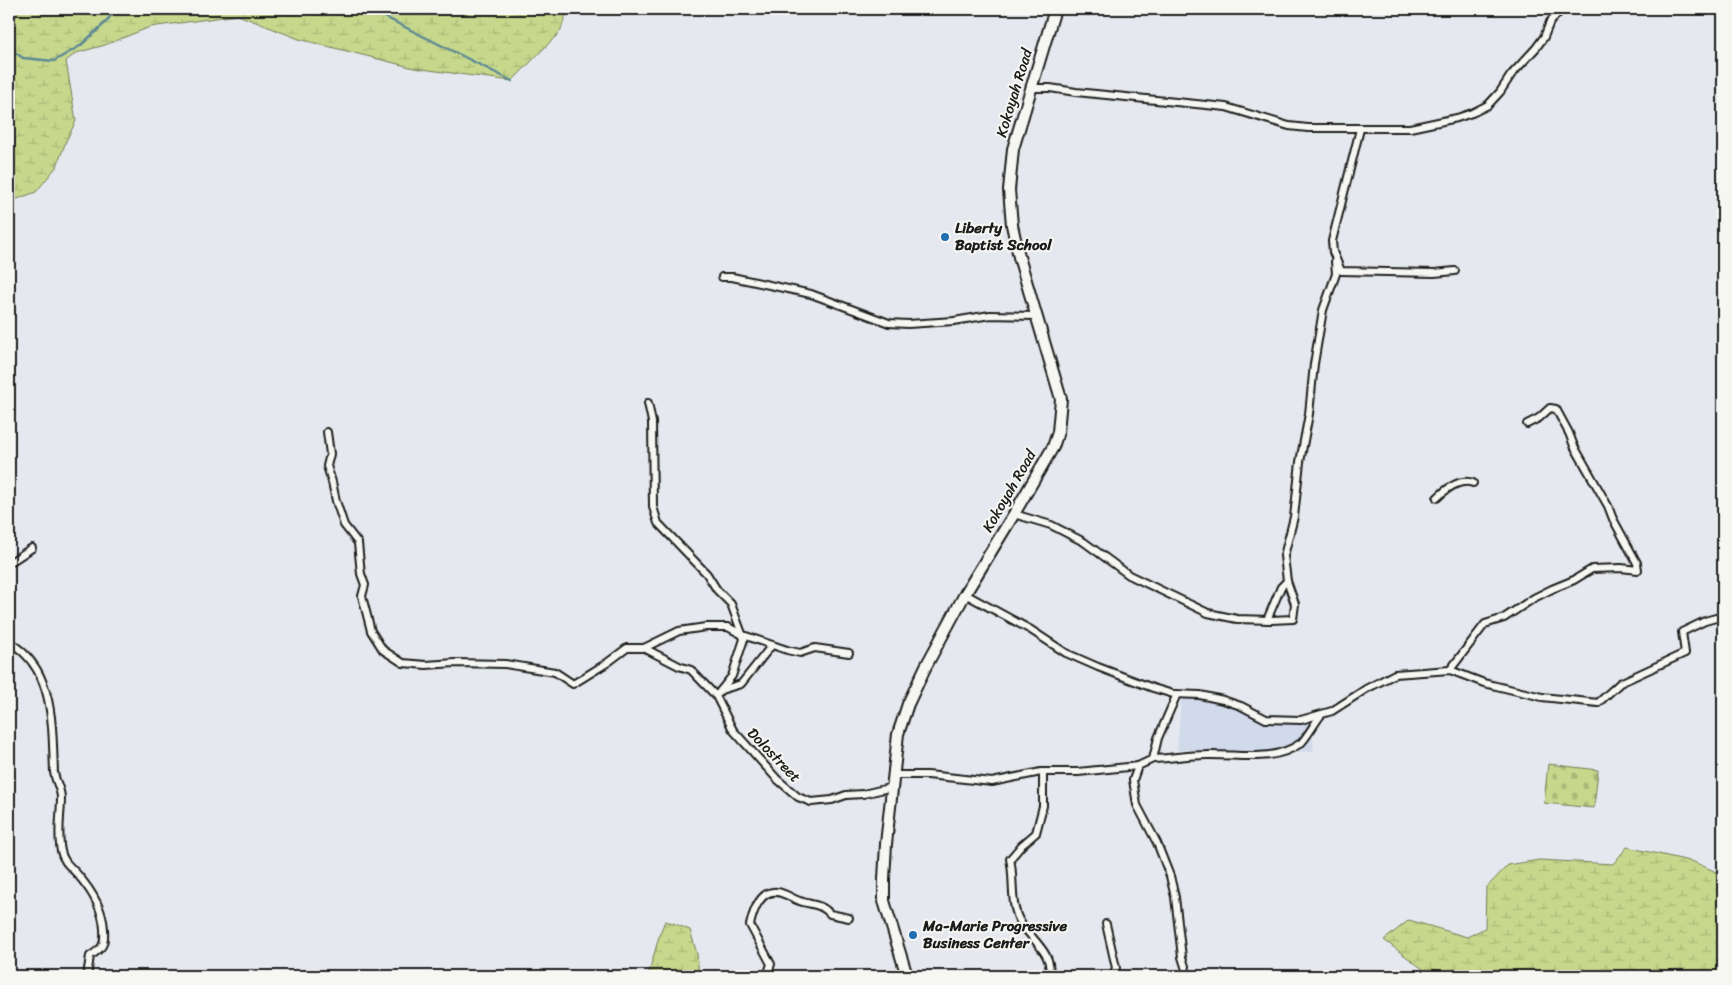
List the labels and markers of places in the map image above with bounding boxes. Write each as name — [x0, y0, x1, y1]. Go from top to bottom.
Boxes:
place label: Liberty Baptist School — [955, 215, 1052, 258]
marker: Liberty Baptist School — [939, 231, 951, 243]
place label: Ma-Marie Progressive Business Center — [922, 913, 1067, 956]
marker: Ma-Marie Progressive Business Center — [907, 929, 919, 941]

